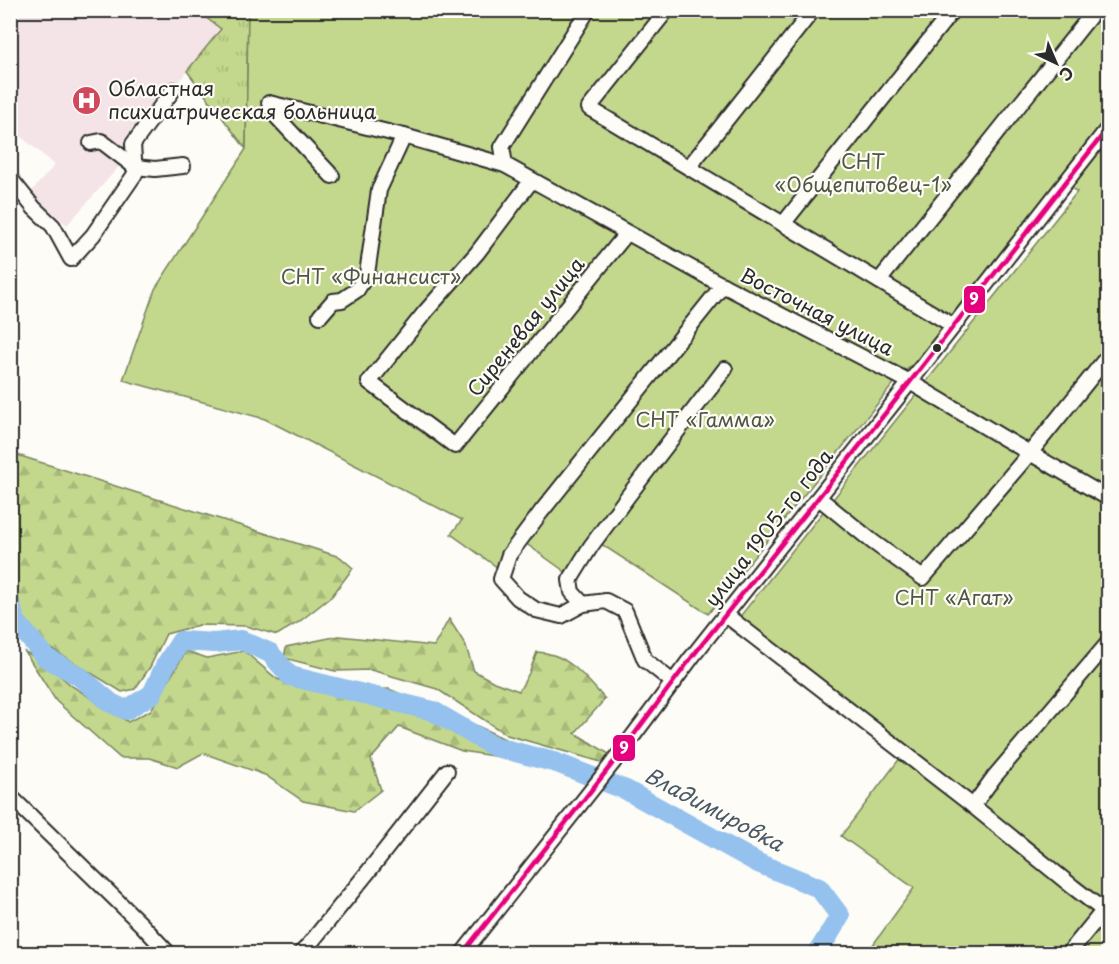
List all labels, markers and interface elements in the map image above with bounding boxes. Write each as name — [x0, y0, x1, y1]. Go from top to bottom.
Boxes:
north arrow — [1026, 33, 1086, 93]
text: С — [1054, 62, 1080, 87]
place label: Областная психиатрическая больница — [108, 73, 377, 126]
hospital icon: Областная психиатрическая больница — [71, 84, 103, 116]
park label: СНТ «Общепитовец-1» — [774, 146, 952, 199]
street label: Сиреневая улица — [459, 250, 591, 403]
street label: Восточная улица — [735, 259, 900, 363]
park label: СНТ «Финансист» — [281, 261, 461, 291]
line badge: 9 — [963, 285, 986, 314]
text: 9 — [969, 286, 979, 310]
unlabelled marker — [931, 342, 943, 354]
park label: СНТ «Гамма» — [635, 404, 775, 434]
street label: улица 1905-го года — [697, 441, 840, 613]
park label: СНТ «Агат» — [895, 582, 1013, 612]
line badge: 9 — [612, 734, 636, 762]
text: 9 — [619, 735, 629, 759]
water label: Владимировка — [640, 758, 791, 859]

